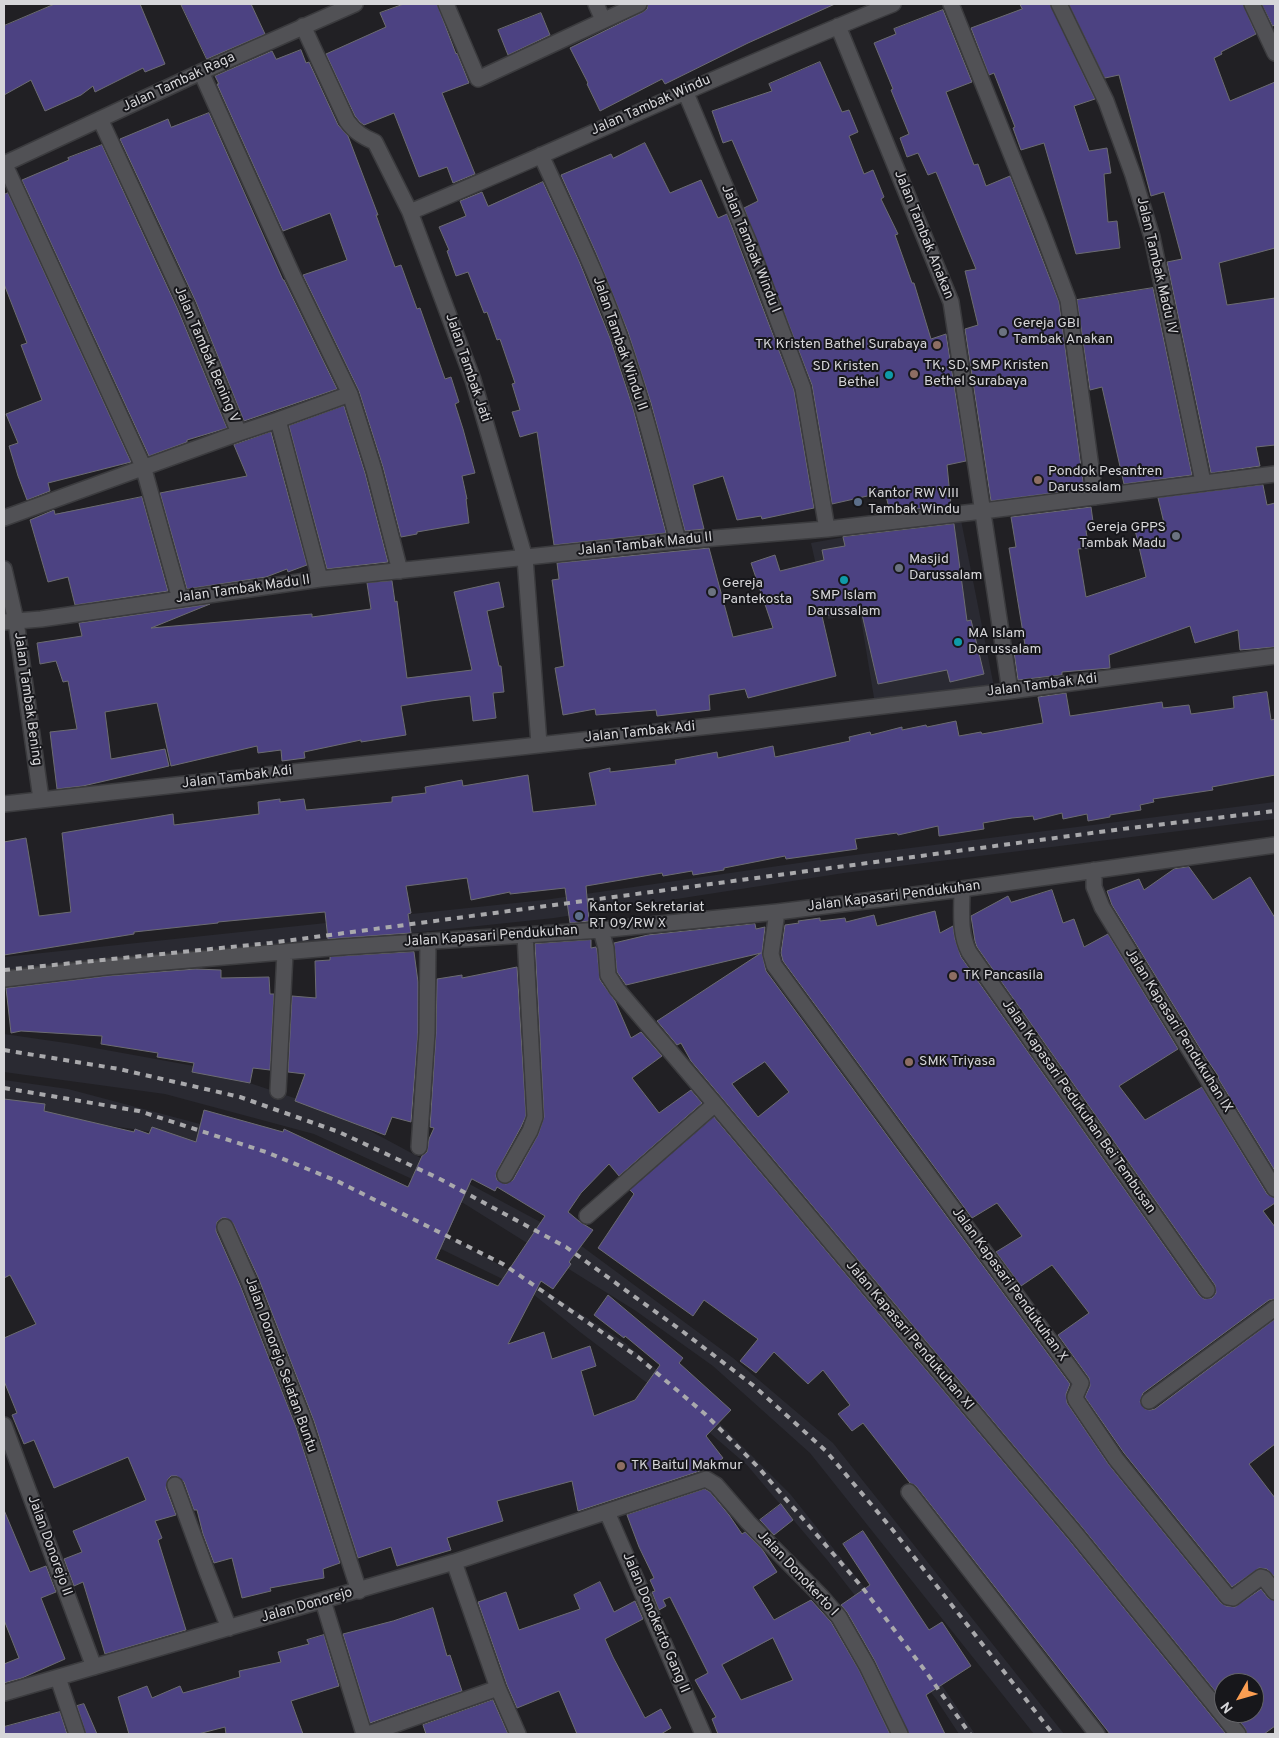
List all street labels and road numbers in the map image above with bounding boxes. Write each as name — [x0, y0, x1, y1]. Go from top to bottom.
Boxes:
street label: Jalan Tambak Raga — [120, 50, 238, 116]
street label: Jalan Tambak Windu — [588, 72, 714, 140]
street label: Jalan Tambak Anakan — [889, 168, 957, 302]
street label: Jalan Tambak Windu I — [717, 183, 783, 315]
street label: Jalan Tambak Madu IV — [1132, 196, 1180, 336]
street label: Jalan Tambak Windu II — [588, 275, 650, 413]
street label: Jalan Tambak Bening V — [170, 284, 242, 426]
street label: Jalan Tambak Jati — [441, 312, 493, 424]
street label: Jalan Tambak Madu II — [577, 530, 713, 560]
street label: Jalan Tambak Madu II — [175, 572, 311, 608]
street label: Jalan Tambak Bening — [9, 631, 45, 767]
street label: Jalan Tambak Adi — [986, 671, 1098, 701]
street label: Jalan Tambak Adi — [584, 719, 696, 747]
street label: Jalan Tambak Adi — [181, 763, 293, 793]
street label: Jalan Kapasari Pendukuhan — [806, 878, 982, 916]
street label: Jalan Kapasari Pendukuhan — [403, 923, 579, 951]
street label: Jalan Kapasari Pendukuhan IX — [1120, 946, 1236, 1116]
street label: Jalan Kapasari Pedukuhan Bei Tembusan — [997, 997, 1159, 1217]
street label: Jalan Kapasari Pendukuhan X — [947, 1205, 1071, 1365]
street label: Jalan Kapasari Pendukuhan XI — [842, 1258, 976, 1414]
street label: Jalan Donorejo Selatan Buntu — [240, 1275, 320, 1455]
street label: Jalan Donorejo II — [23, 1494, 75, 1598]
street label: Jalan Donokerto I — [753, 1528, 841, 1620]
street label: Jalan Donokerto Gang II — [618, 1550, 692, 1696]
street label: Jalan Donorejo — [259, 1585, 355, 1627]

